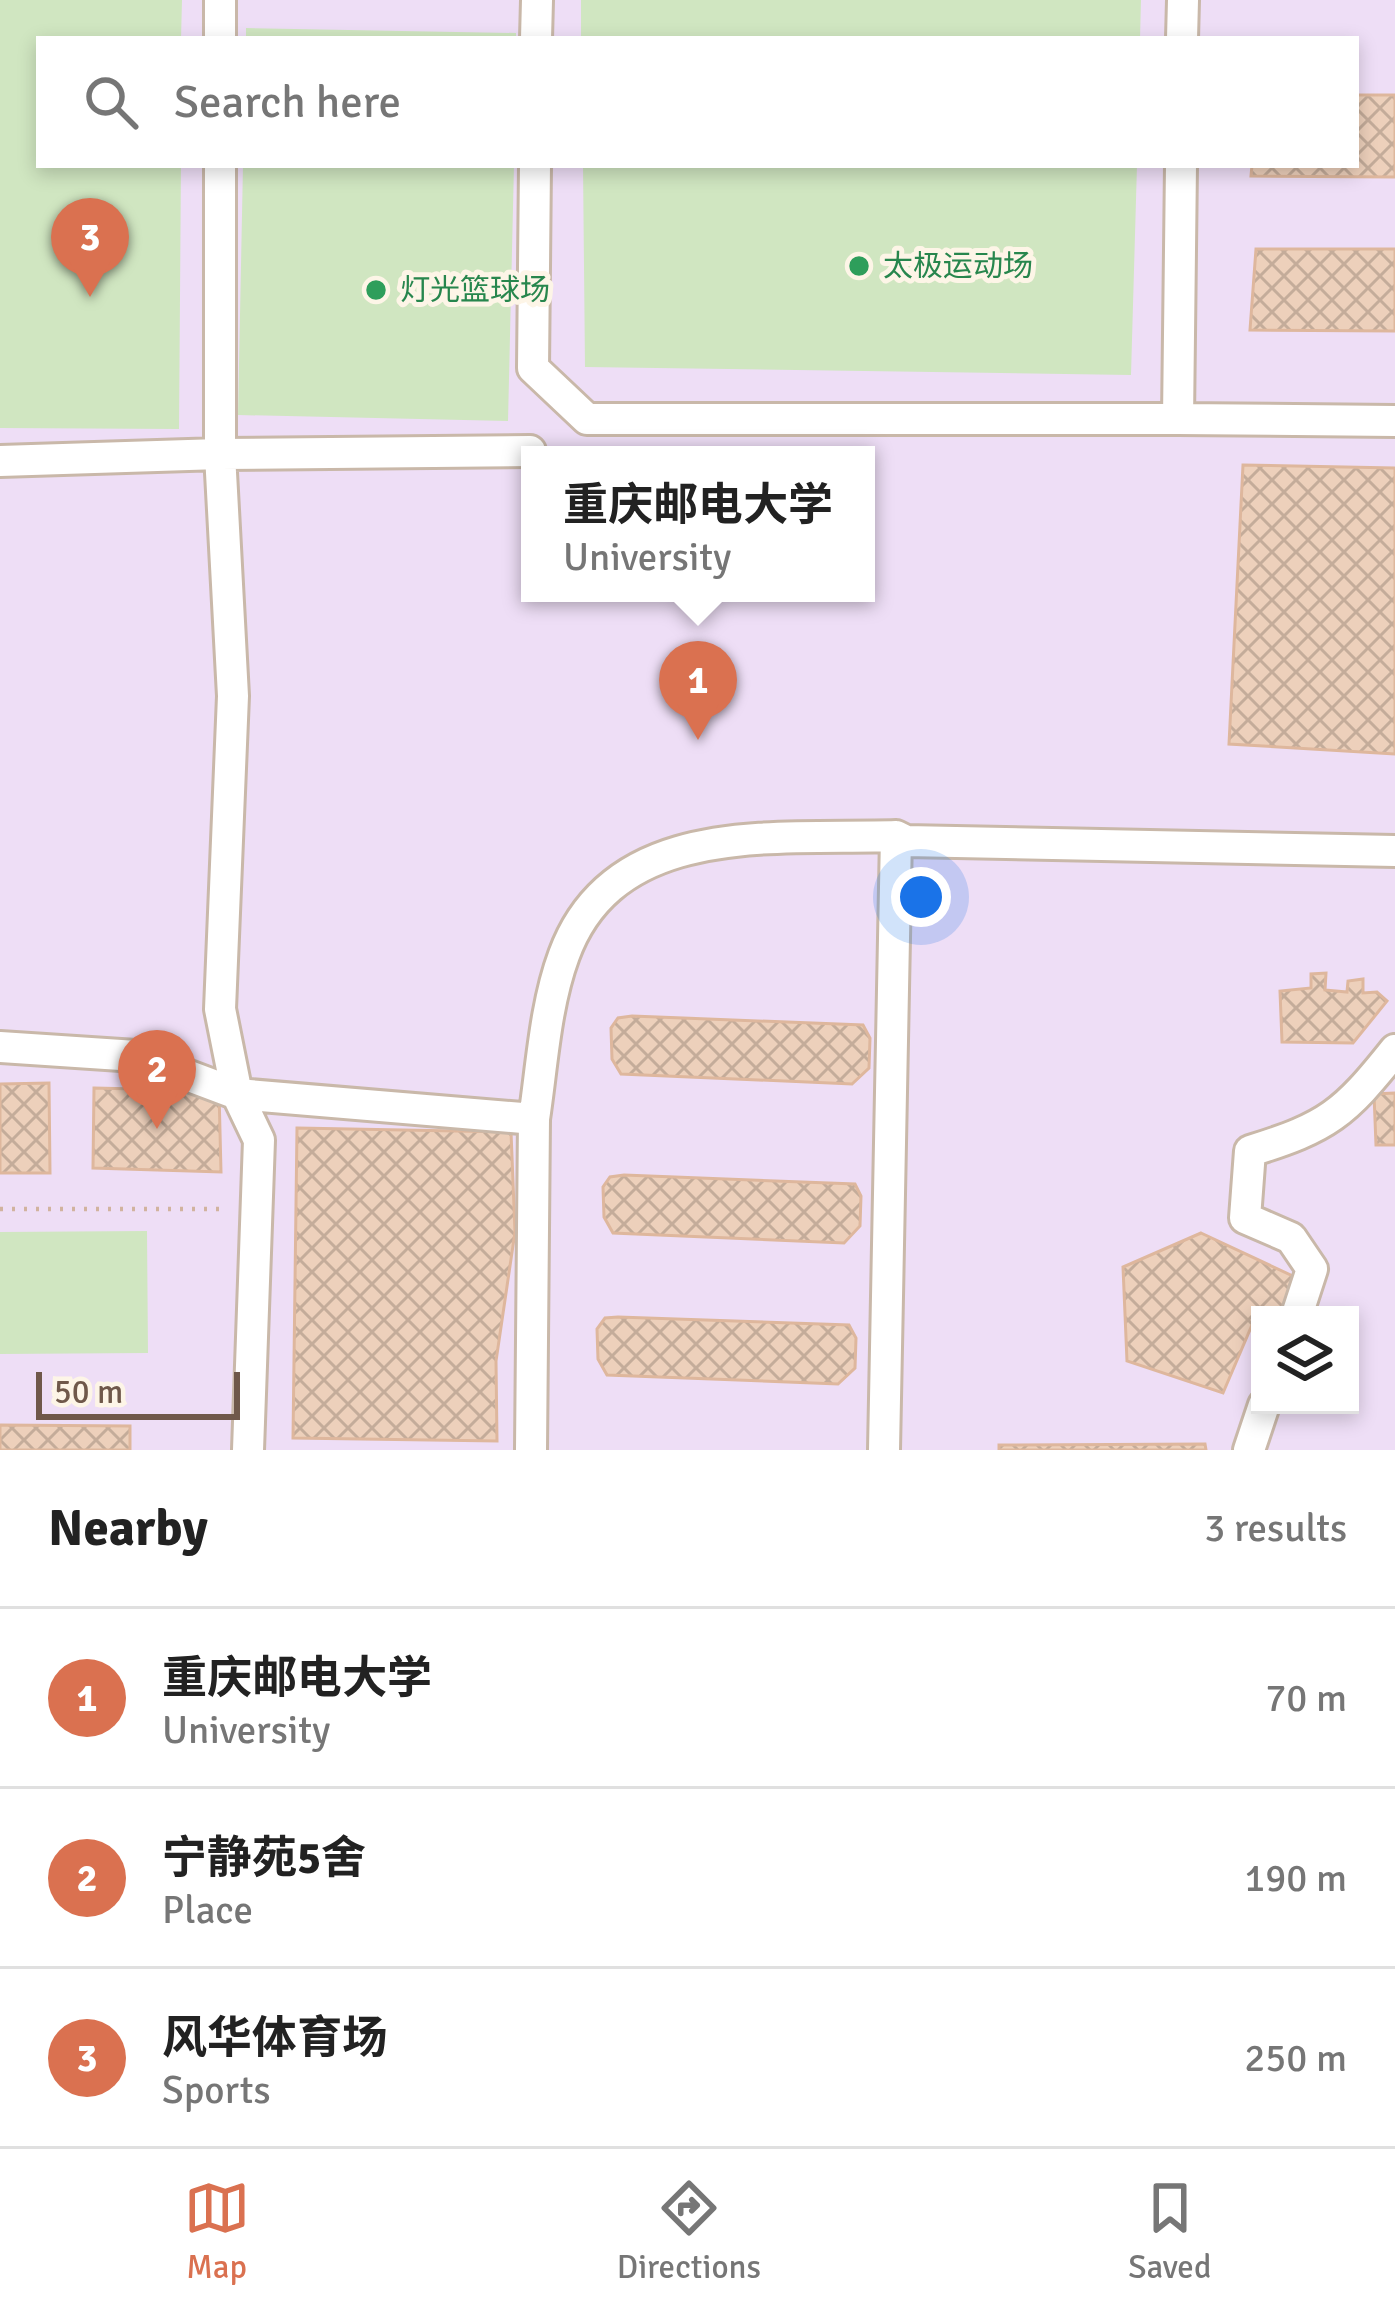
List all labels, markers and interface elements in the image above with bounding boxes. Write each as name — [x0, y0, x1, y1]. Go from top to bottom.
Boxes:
search box — [36, 36, 1359, 168]
icon: search — [78, 69, 144, 135]
text: Search here — [174, 75, 401, 130]
pin: 3 — [51, 198, 129, 297]
place label: 太极运动场 — [883, 248, 1033, 285]
marker: 太极运动场 — [846, 253, 872, 279]
place label: 灯光篮球场 — [400, 272, 550, 309]
marker: 灯光篮球场 — [363, 277, 389, 303]
popup — [521, 446, 875, 602]
text: 重庆邮电大学 — [563, 478, 833, 533]
text: University — [563, 533, 731, 581]
pin: 1 — [659, 641, 737, 740]
your location — [891, 867, 951, 927]
pin: 2 — [118, 1030, 196, 1129]
map controls — [1251, 1306, 1359, 1414]
button: layers — [1251, 1306, 1359, 1414]
scale bar — [36, 1366, 240, 1419]
text: 50 m — [54, 1372, 123, 1413]
text: Nearby — [48, 1497, 208, 1560]
text: 3 results — [1204, 1504, 1347, 1552]
text: 重庆邮电大学 — [162, 1651, 432, 1706]
text: 1 — [76, 1674, 98, 1722]
text: 70 m — [1265, 1674, 1347, 1722]
text: University — [162, 1706, 330, 1754]
text: 宁静苑5舍 — [162, 1831, 366, 1886]
text: 2 — [76, 1854, 98, 1902]
text: 190 m — [1244, 1854, 1347, 1902]
text: Place — [162, 1886, 253, 1934]
text: 风华体育场 — [162, 2011, 387, 2066]
text: 3 — [76, 2034, 98, 2082]
text: 250 m — [1244, 2034, 1347, 2082]
text: Sports — [162, 2066, 271, 2114]
tab: Map — [184, 2175, 250, 2288]
tab: Directions — [617, 2175, 761, 2288]
tab: Saved — [1128, 2175, 1211, 2288]

